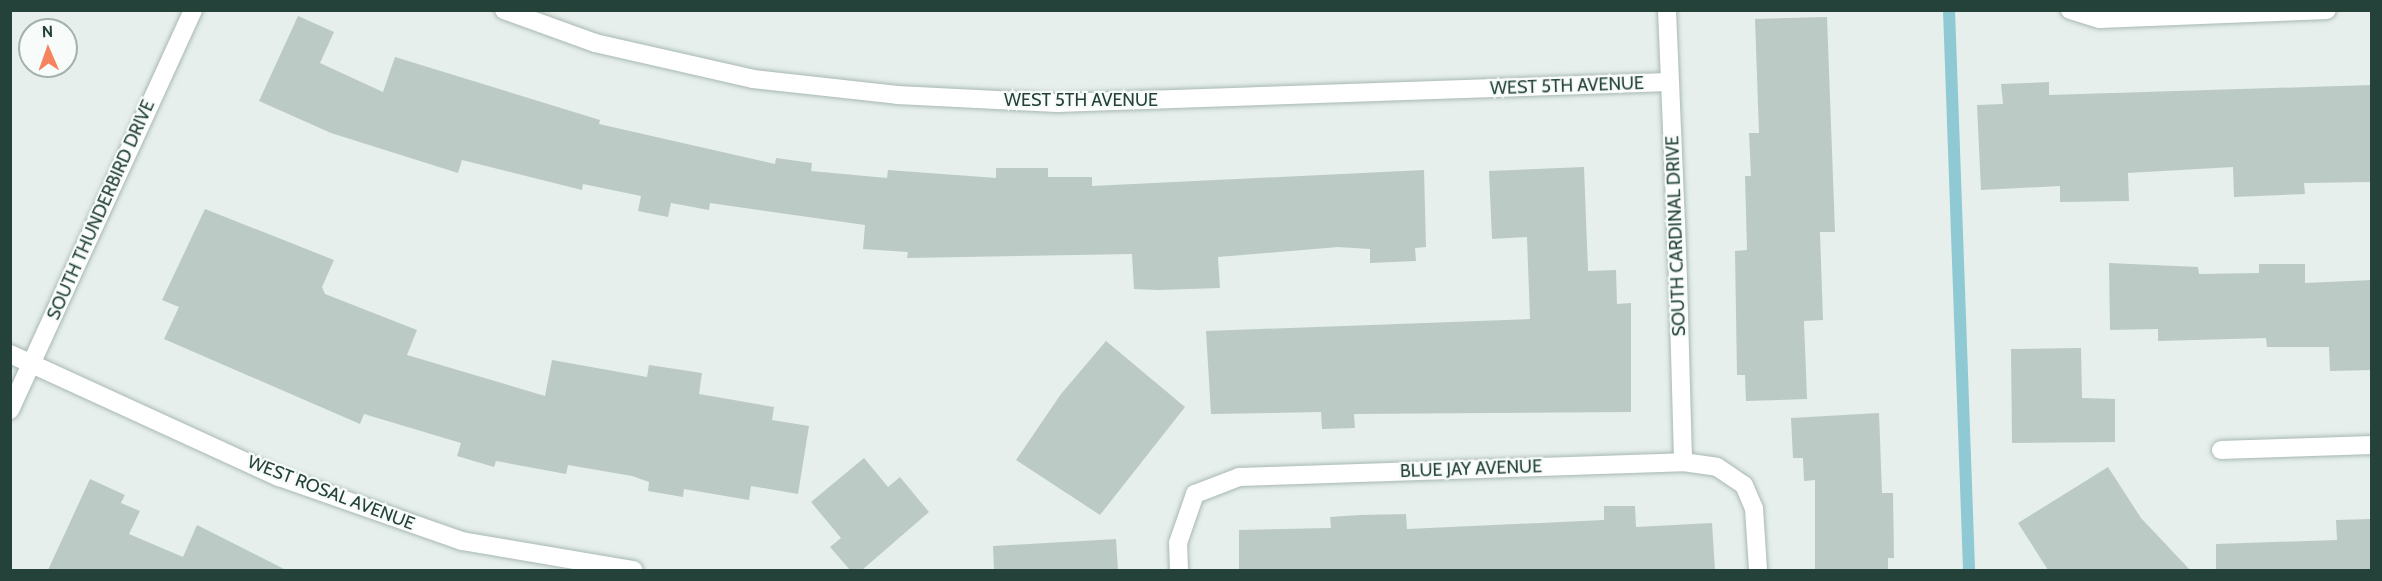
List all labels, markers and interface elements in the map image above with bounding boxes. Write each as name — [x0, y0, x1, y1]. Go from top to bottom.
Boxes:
north arrow — [18, 18, 78, 78]
text: N — [41, 22, 53, 41]
street label: WEST 5TH AVENUE — [1490, 73, 1644, 99]
street label: WEST 5TH AVENUE — [1004, 89, 1158, 111]
street label: SOUTH THUNDERBIRD DRIVE — [43, 97, 159, 323]
street label: SOUTH CARDINAL DRIVE — [1662, 135, 1690, 337]
street label: WEST ROSAL AVENUE — [244, 451, 418, 535]
street label: BLUE JAY AVENUE — [1400, 456, 1542, 482]

